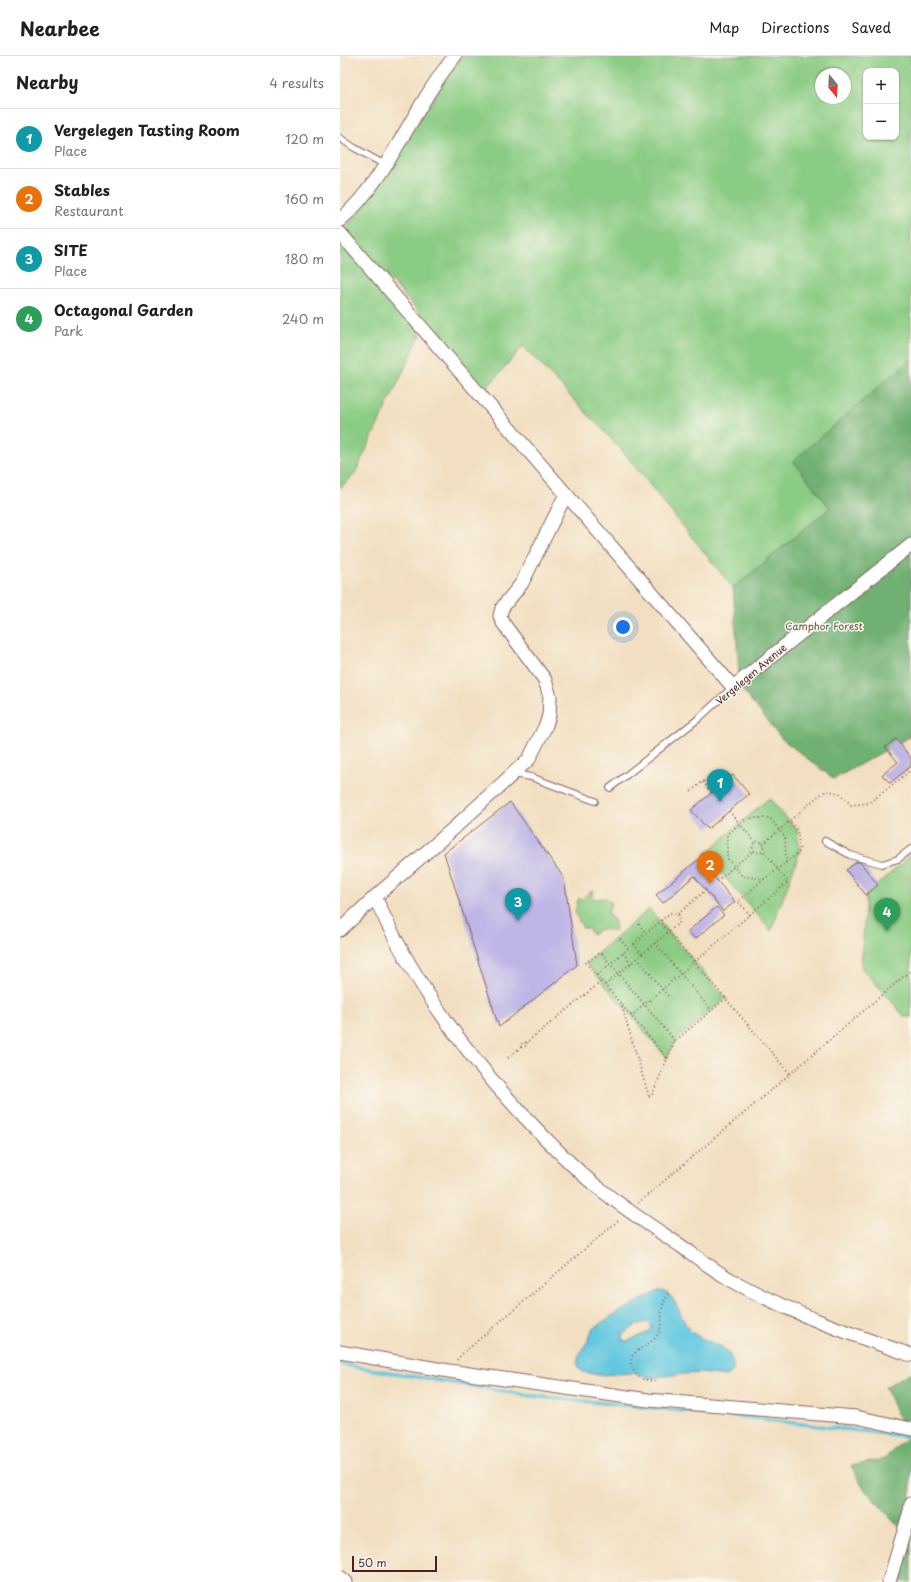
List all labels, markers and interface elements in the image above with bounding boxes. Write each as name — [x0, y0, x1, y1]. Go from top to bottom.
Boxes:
text: Nearbee — [20, 14, 100, 42]
text: Map — [709, 17, 739, 38]
text: Directions — [761, 17, 829, 38]
text: Saved — [851, 17, 891, 38]
north arrow — [815, 68, 851, 104]
map controls — [863, 68, 899, 140]
button: + — [863, 68, 899, 104]
text: Nearby — [16, 69, 78, 95]
text: 4 results — [270, 73, 324, 92]
button: − — [863, 104, 899, 140]
text: Vergelegen Tasting Room — [54, 118, 240, 141]
text: 1 — [26, 129, 32, 148]
text: 120 m — [285, 129, 324, 148]
text: Place — [54, 141, 87, 160]
text: Stables — [54, 178, 110, 201]
text: 2 — [24, 189, 34, 208]
text: 160 m — [285, 189, 324, 208]
text: Restaurant — [54, 201, 124, 220]
text: SITE — [54, 238, 88, 261]
text: 3 — [25, 249, 33, 268]
text: 180 m — [285, 249, 324, 268]
text: Place — [54, 261, 87, 280]
text: Octagonal Garden — [54, 298, 193, 321]
text: 4 — [25, 309, 33, 328]
text: 240 m — [282, 309, 324, 328]
text: Park — [54, 321, 83, 340]
your location — [613, 617, 633, 637]
park label: Camphor Forest — [785, 618, 863, 633]
street label: Vergelegen Avenue — [712, 639, 790, 708]
pin: 1 — [707, 769, 733, 802]
pin: 2 — [697, 851, 723, 884]
pin: 3 — [505, 888, 531, 921]
pin: 4 — [874, 898, 900, 931]
scale bar — [352, 1554, 437, 1573]
text: 50 m — [358, 1554, 387, 1571]

